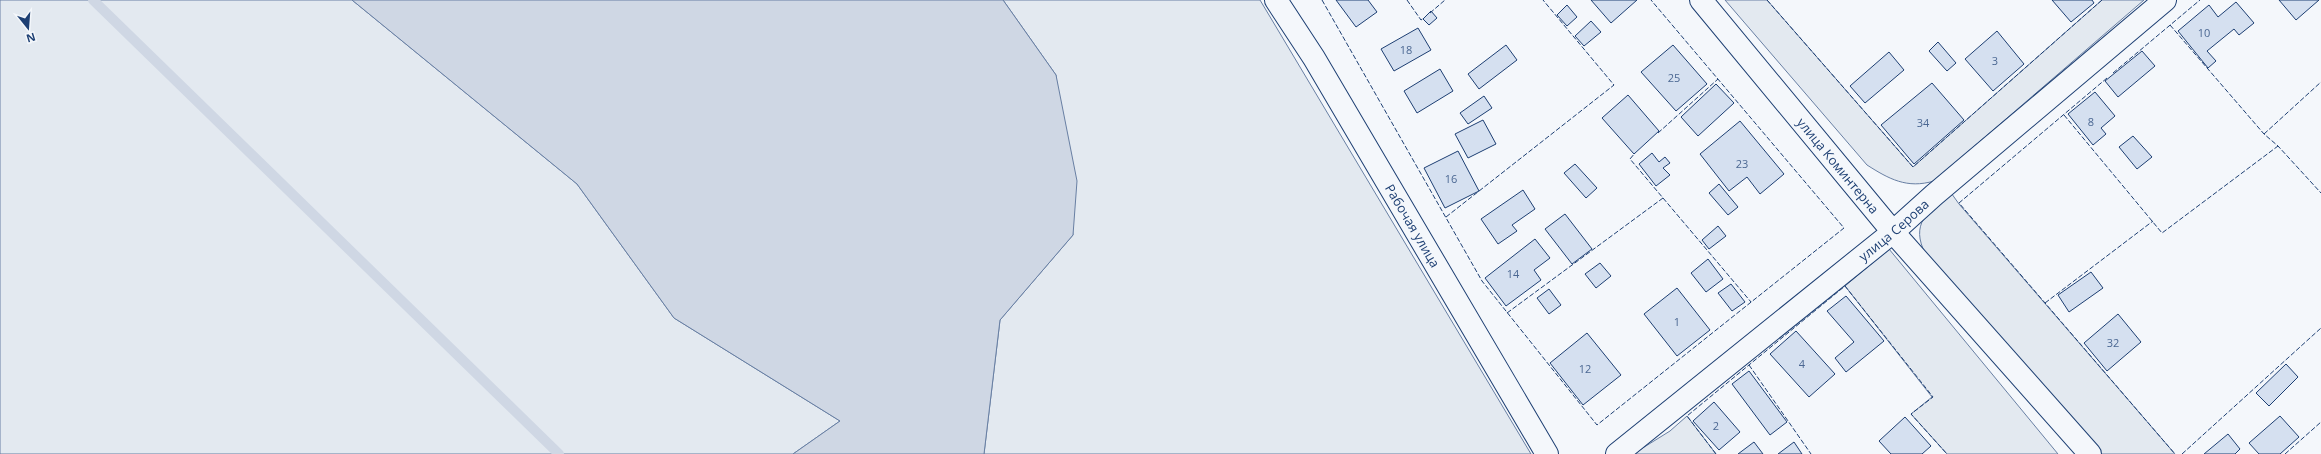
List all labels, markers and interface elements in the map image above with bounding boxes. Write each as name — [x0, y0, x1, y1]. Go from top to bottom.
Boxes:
north arrow — [8, 8, 48, 48]
house number: 10 — [2198, 25, 2210, 40]
text: N — [25, 30, 38, 47]
house number: 18 — [1400, 42, 1412, 57]
house number: 3 — [1992, 53, 1998, 68]
house number: 25 — [1668, 70, 1680, 85]
street label: улица Коминтерна — [1793, 114, 1883, 217]
house number: 8 — [2088, 114, 2094, 129]
house number: 34 — [1917, 115, 1930, 130]
house number: 23 — [1736, 156, 1748, 171]
house number: 16 — [1445, 171, 1457, 186]
street label: Рабочая улица — [1381, 181, 1444, 271]
street label: улица Серова — [1855, 195, 1933, 265]
house number: 14 — [1507, 266, 1520, 281]
house number: 1 — [1674, 314, 1680, 329]
house number: 32 — [2107, 335, 2119, 350]
house number: 4 — [1799, 356, 1806, 371]
house number: 12 — [1579, 361, 1591, 376]
house number: 2 — [1713, 418, 1719, 433]

